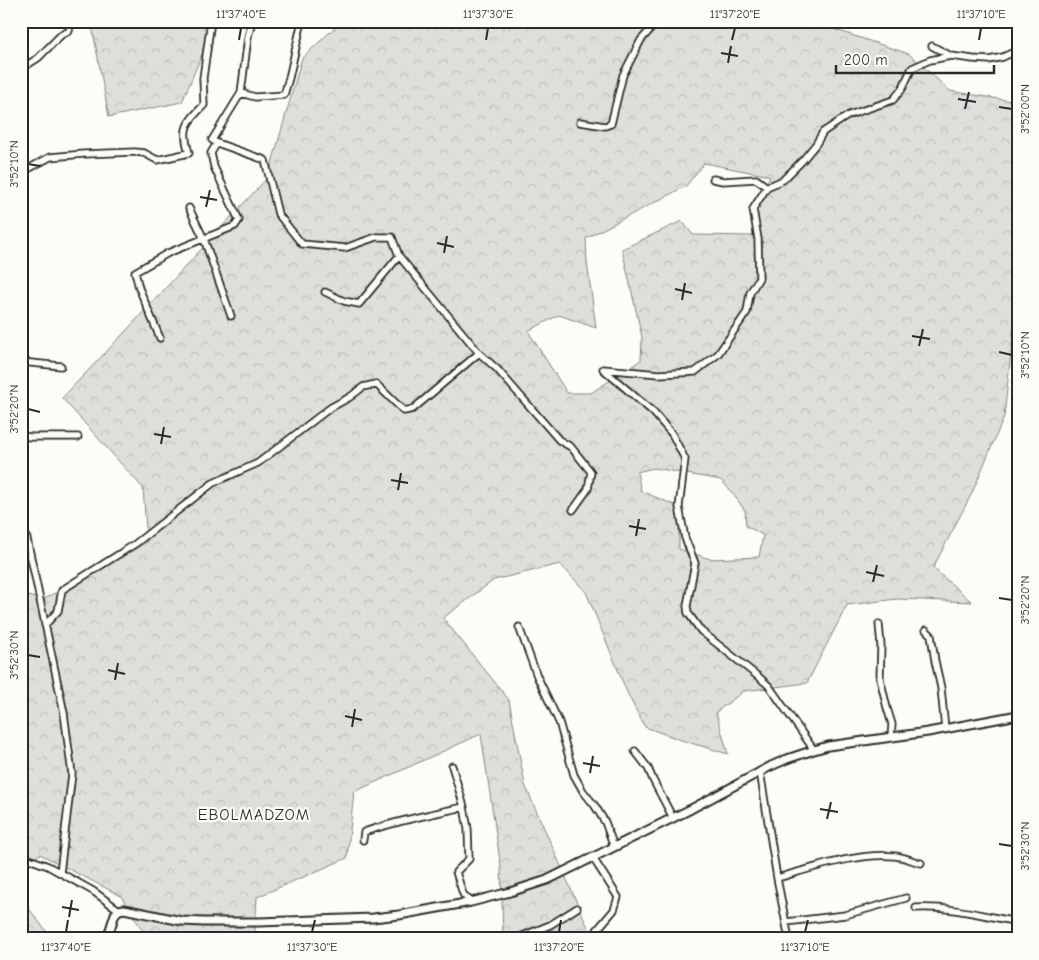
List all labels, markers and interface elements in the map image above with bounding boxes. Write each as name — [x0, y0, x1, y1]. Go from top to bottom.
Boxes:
text: 11°37'40"E — [216, 7, 266, 21]
text: 11°37'30"E — [463, 7, 513, 21]
text: 11°37'20"E — [710, 7, 760, 21]
text: 11°37'10"E — [956, 7, 1006, 21]
scale bar — [836, 42, 994, 74]
text: 200 m — [844, 51, 888, 69]
text: 3°52'00"N — [1018, 84, 1032, 134]
text: 3°52'10"N — [7, 140, 21, 188]
text: 3°52'10"N — [1018, 331, 1032, 379]
text: 3°52'20"N — [7, 385, 21, 433]
text: 3°52'20"N — [1018, 576, 1032, 624]
text: 3°52'30"N — [7, 631, 21, 679]
district label: EBOLMADZOM — [198, 806, 310, 824]
text: 3°52'30"N — [1018, 822, 1032, 870]
text: 11°37'40"E — [41, 940, 91, 954]
text: 11°37'30"E — [287, 940, 337, 954]
text: 11°37'20"E — [534, 940, 584, 954]
text: 11°37'10"E — [780, 940, 830, 954]

